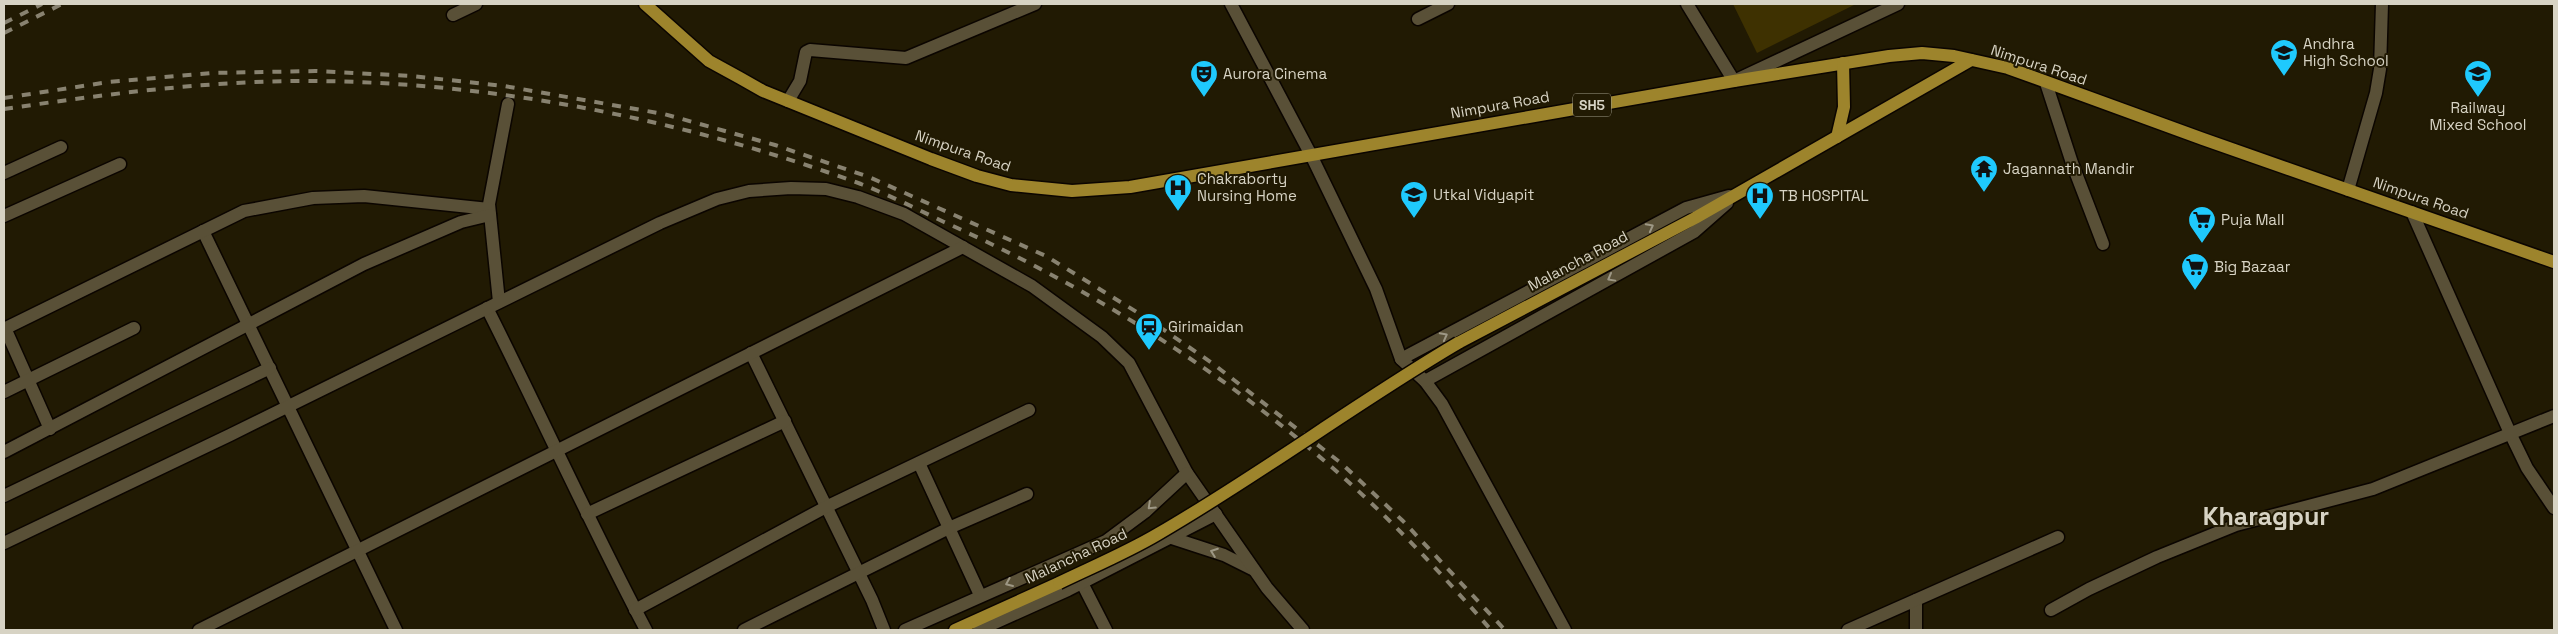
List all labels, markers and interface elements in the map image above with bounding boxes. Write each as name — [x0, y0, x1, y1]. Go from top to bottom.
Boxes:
place label: Andhra High School — [2303, 34, 2389, 70]
school or university icon: Andhra High School — [2269, 38, 2299, 77]
street label: Nimpura Road — [1989, 40, 2090, 89]
theatre icon: Aurora Cinema — [1189, 59, 1219, 98]
school or university icon: Railway Mixed School — [2463, 59, 2493, 98]
place label: Aurora Cinema — [1223, 64, 1327, 83]
street label: Nimpura Road — [1449, 86, 1551, 123]
road number: SH5 — [1573, 94, 1611, 116]
place label: Railway Mixed School — [2429, 98, 2527, 134]
street label: Nimpura Road — [913, 125, 1014, 176]
temple icon: Jagannath Mandir — [1969, 154, 1999, 193]
place label: Jagannath Mandir — [2003, 159, 2135, 178]
place label: Chakraborty Nursing Home — [1197, 169, 1297, 205]
street label: Nimpura Road — [2371, 172, 2472, 223]
hospital icon: Chakraborty Nursing Home — [1163, 173, 1193, 212]
school or university icon: Utkal Vidyapit — [1399, 180, 1429, 219]
hospital icon: TB HOSPITAL — [1745, 181, 1775, 220]
place label: Utkal Vidyapit — [1433, 185, 1535, 204]
place label: TB HOSPITAL — [1779, 186, 1869, 205]
supermarket icon: Puja Mall — [2187, 205, 2217, 244]
place label: Puja Mall — [2221, 210, 2284, 229]
one-way arrow — [1644, 223, 1653, 233]
street label: Malancha Road — [1524, 226, 1631, 295]
supermarket icon: Big Bazaar — [2180, 252, 2210, 291]
place label: Big Bazaar — [2214, 257, 2291, 276]
one-way arrow — [1607, 272, 1616, 282]
station icon: Girimaidan — [1134, 312, 1164, 351]
place label: Girimaidan — [1168, 317, 1244, 336]
one-way arrow — [1439, 332, 1448, 342]
one-way arrow — [1148, 500, 1157, 509]
district label: Kharagpur — [2203, 500, 2329, 532]
street label: Malancha Road — [1022, 524, 1130, 588]
one-way arrow — [1211, 548, 1219, 558]
one-way arrow — [1005, 576, 1014, 587]

